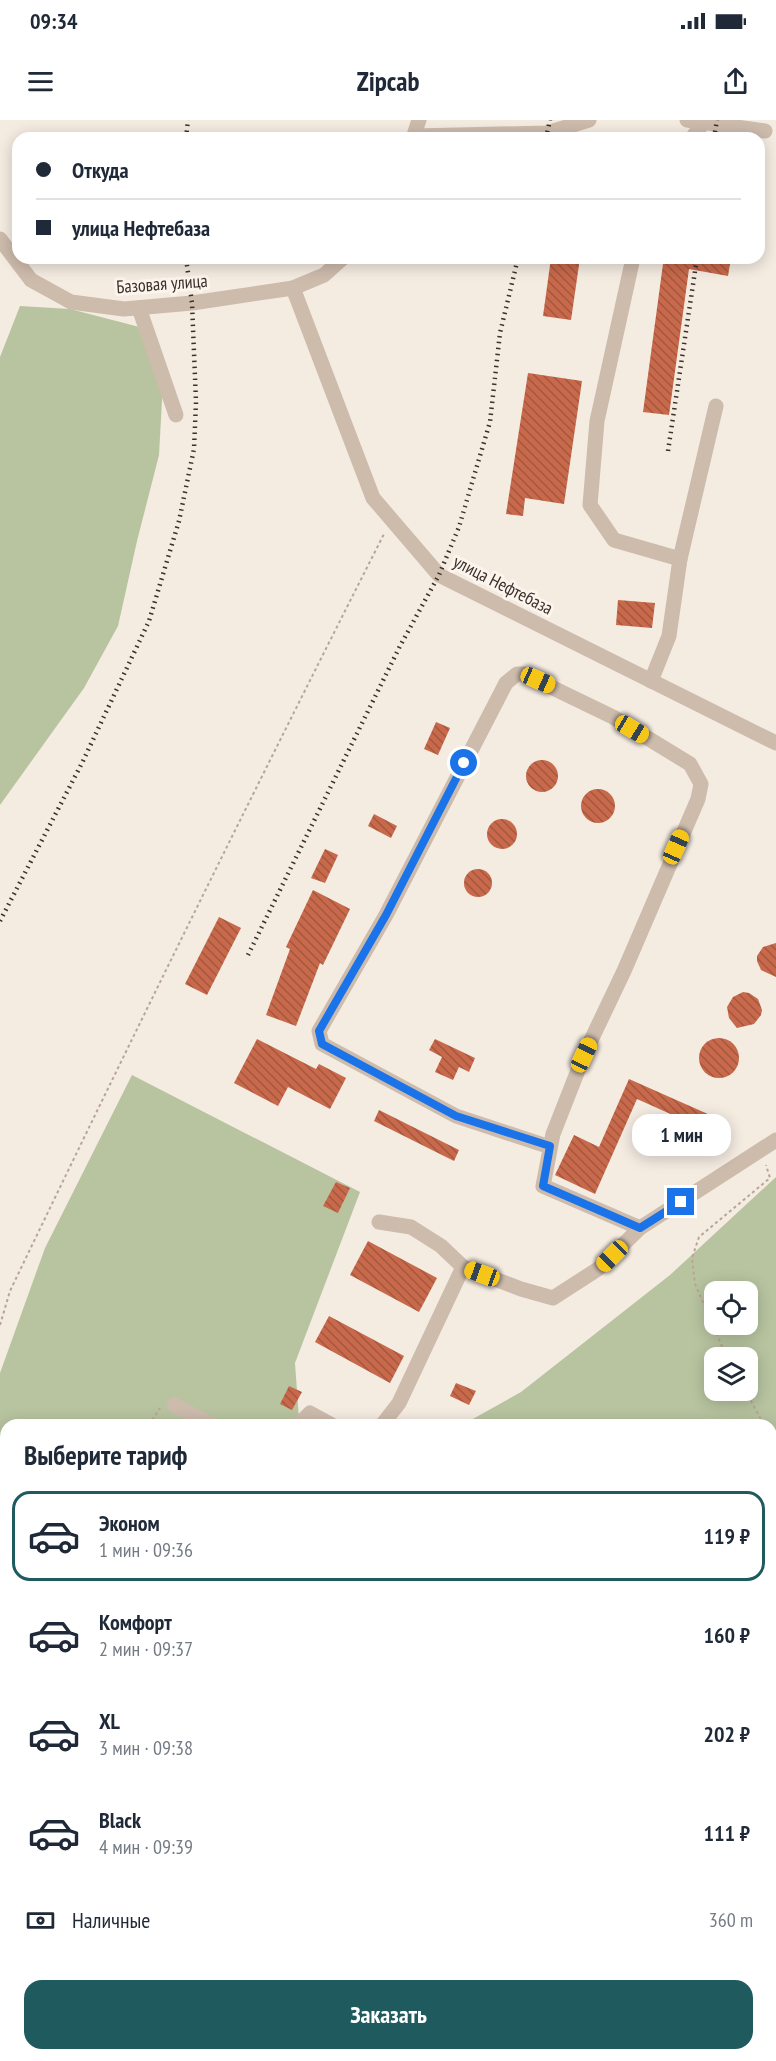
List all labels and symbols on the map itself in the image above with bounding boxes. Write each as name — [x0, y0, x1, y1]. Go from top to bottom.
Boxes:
street label: Базовая улица — [116, 269, 208, 298]
street label: улица Нефтебаза — [450, 550, 557, 620]
car — [518, 664, 558, 696]
car — [612, 712, 652, 746]
route start — [450, 749, 477, 776]
car — [660, 827, 692, 867]
car — [568, 1035, 600, 1075]
callout: 1 мин — [632, 1115, 730, 1157]
route end — [667, 1188, 694, 1215]
car — [593, 1237, 631, 1275]
car — [462, 1259, 502, 1289]

